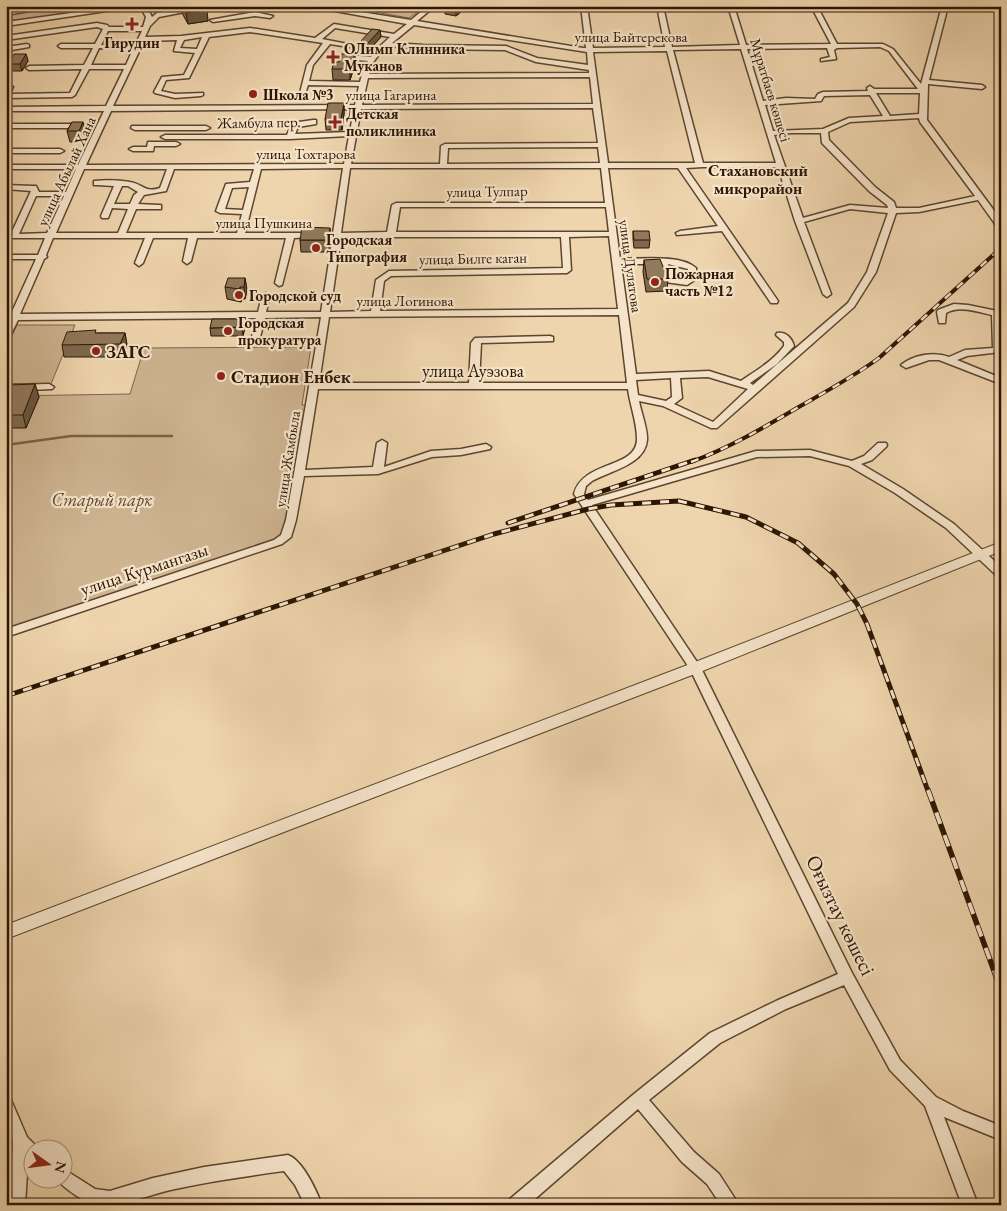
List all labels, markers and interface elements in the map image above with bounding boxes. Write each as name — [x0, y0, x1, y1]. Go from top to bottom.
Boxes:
marker: Гирудин — [125, 17, 139, 31]
street label: улица Байтерекова — [574, 27, 688, 46]
place label: Гирудин — [104, 33, 160, 52]
street label: Мұратбаев көшесі — [746, 36, 796, 144]
place label: ОЛимп Клинника Муканов — [344, 39, 465, 75]
marker: ОЛимп Клинника Муканов — [326, 50, 340, 64]
place label: Школа №3 — [263, 85, 334, 104]
street label: улица Гагарина — [346, 85, 436, 104]
marker: Школа №3 — [247, 88, 259, 100]
place label: Детская поликлиника — [346, 104, 437, 140]
street label: Жамбула пер. — [216, 112, 301, 132]
street label: улица Абылай Хана — [32, 113, 100, 229]
marker: Детская поликлиника — [328, 115, 342, 129]
street label: улица Тохтарова — [256, 144, 356, 163]
district label: Стахановский микрорайон — [708, 160, 808, 199]
street label: улица Тулпар — [446, 181, 528, 201]
street label: улица Пушкина — [216, 213, 312, 232]
street label: улица Дулатова — [615, 218, 647, 314]
place label: Городская Типография — [326, 230, 407, 266]
marker: Городская Типография — [310, 242, 322, 254]
street label: улица Билге каган — [419, 248, 527, 268]
place label: Пожарная часть №12 — [665, 264, 734, 300]
marker: Пожарная часть №12 — [649, 276, 661, 288]
place label: Городской суд — [249, 286, 341, 305]
marker: Городской суд — [233, 289, 245, 301]
street label: улица Логинова — [357, 291, 453, 310]
place label: Городская прокуратура — [238, 313, 322, 349]
marker: Городская прокуратура — [222, 325, 234, 337]
place label: ЗАГС — [106, 340, 150, 363]
marker: ЗАГС — [90, 345, 102, 357]
street label: улица Ауэзова — [422, 359, 525, 382]
place label: Стадион Енбек — [231, 365, 351, 388]
marker: Стадион Енбек — [215, 370, 227, 382]
street label: улица Жамбыла — [270, 409, 304, 509]
park label: Старый парк — [52, 488, 153, 512]
street label: улица Курмангазы — [77, 538, 211, 600]
street label: Оғызтау көшесі — [800, 850, 882, 980]
north arrow — [22, 1138, 72, 1188]
text: N — [50, 1159, 71, 1175]

